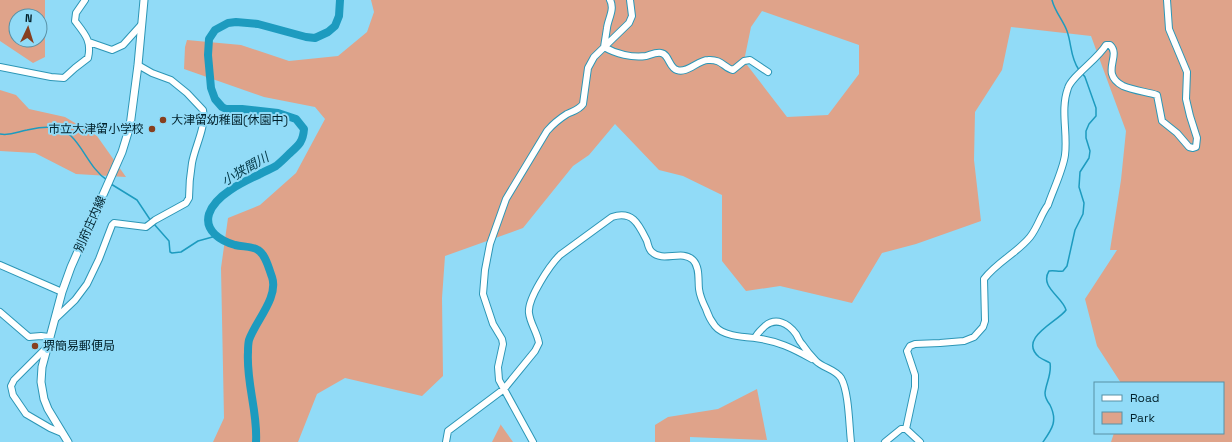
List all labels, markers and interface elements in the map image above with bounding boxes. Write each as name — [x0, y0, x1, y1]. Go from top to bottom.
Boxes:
north arrow — [8, 8, 48, 48]
text: N — [25, 11, 33, 25]
place label: 大津留幼稚園(休園中) — [171, 112, 288, 128]
marker: 大津留幼稚園(休園中) — [158, 115, 168, 125]
place label: 市立大津留小学校 — [48, 121, 144, 137]
marker: 市立大津留小学校 — [147, 124, 157, 134]
water label: 小狭間川 — [218, 148, 273, 189]
street label: 別府庄内線 — [70, 193, 110, 255]
place label: 堺簡易郵便局 — [43, 338, 115, 354]
marker: 堺簡易郵便局 — [30, 341, 40, 351]
legend — [1094, 382, 1224, 434]
text: Road — [1130, 390, 1159, 406]
text: Park — [1130, 410, 1155, 426]

